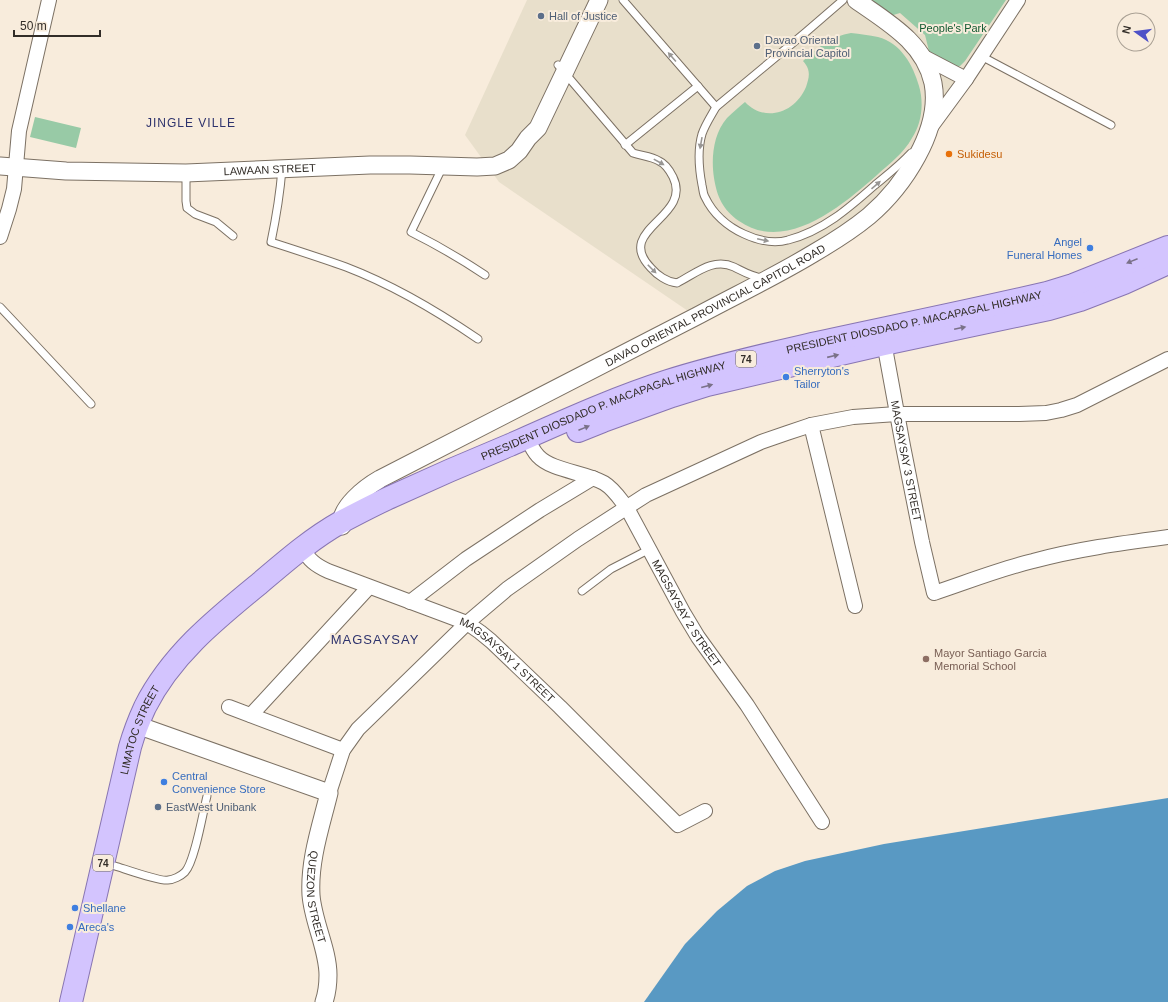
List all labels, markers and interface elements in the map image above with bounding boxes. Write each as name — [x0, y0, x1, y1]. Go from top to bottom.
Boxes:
place label: Hall of Justice — [549, 10, 617, 22]
marker: Hall of Justice — [536, 11, 546, 21]
scale bar — [14, 12, 100, 38]
north arrow — [1116, 12, 1156, 52]
text: 50 m — [20, 19, 47, 33]
park label: People's Park — [919, 22, 987, 34]
text: N — [1120, 24, 1133, 35]
place label: Davao Oriental Provincial Capitol — [765, 34, 850, 59]
marker: Davao Oriental Provincial Capitol — [752, 41, 762, 51]
one-way arrow — [668, 52, 677, 62]
district label: JINGLE VILLE — [146, 116, 236, 130]
one-way arrow — [697, 137, 703, 149]
place label: Sukidesu — [957, 148, 1002, 160]
marker: Sukidesu — [944, 149, 954, 159]
one-way arrow — [653, 158, 665, 165]
street label: LAWAAN STREET — [223, 161, 316, 177]
one-way arrow — [870, 180, 881, 189]
place label: Angel Funeral Homes — [1007, 236, 1082, 261]
one-way arrow — [757, 237, 769, 243]
street label: DAVAO ORIENTAL PROVINCIAL CAPITOL ROAD — [603, 242, 827, 369]
marker: Angel Funeral Homes — [1085, 243, 1095, 253]
one-way arrow — [1125, 259, 1137, 265]
one-way arrow — [647, 264, 656, 274]
street label: PRESIDENT DIOSDADO P. MACAPAGAL HIGHWAY — [785, 288, 1044, 356]
one-way arrow — [954, 325, 966, 331]
road number: 74 — [736, 351, 756, 367]
one-way arrow — [827, 352, 839, 358]
street label: PRESIDENT DIOSDADO P. MACAPAGAL HIGHWAY — [479, 359, 728, 462]
place label: Sherryton's Tailor — [794, 365, 850, 390]
marker: Sherryton's Tailor — [781, 372, 791, 382]
one-way arrow — [701, 383, 713, 389]
street label: MAGSAYSAY 3 STREET — [889, 399, 924, 523]
one-way arrow — [579, 425, 591, 431]
street label: MAGSAYSAY 2 STREET — [650, 557, 724, 669]
street label: MAGSAYSAY 1 STREET — [458, 615, 557, 705]
district label: MAGSAYSAY — [331, 632, 419, 647]
place label: Mayor Santiago Garcia Memorial School — [934, 647, 1047, 672]
marker: Mayor Santiago Garcia Memorial School — [921, 654, 931, 664]
street label: LIMATOC STREET — [118, 683, 162, 776]
place label: Central Convenience Store — [172, 770, 266, 795]
marker: Central Convenience Store — [159, 777, 169, 787]
place label: EastWest Unibank — [166, 801, 257, 813]
marker: EastWest Unibank — [153, 802, 163, 812]
street label: QUEZON STREET — [305, 850, 328, 945]
road number: 74 — [93, 855, 113, 871]
place label: Shellane — [83, 902, 126, 914]
marker: Shellane — [70, 903, 80, 913]
place label: Areca's — [78, 921, 115, 933]
marker: Areca's — [65, 922, 75, 932]

